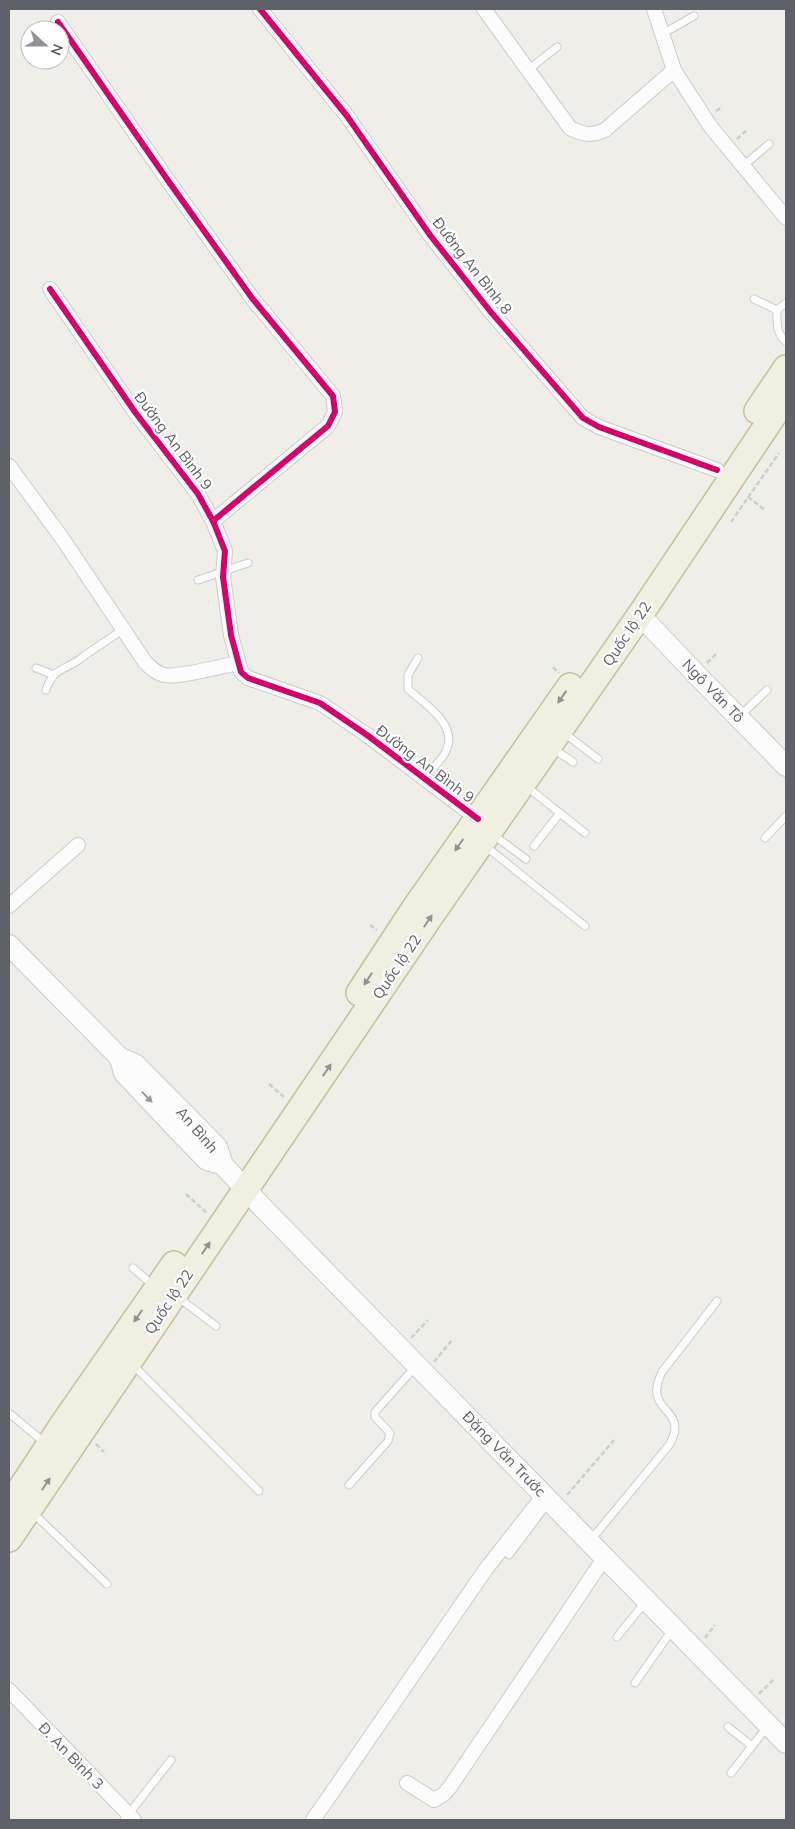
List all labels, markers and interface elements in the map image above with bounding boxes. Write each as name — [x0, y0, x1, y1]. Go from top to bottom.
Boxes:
north arrow — [20, 20, 70, 70]
text: N — [47, 41, 67, 58]
street label: Đường An Bình 8 — [429, 213, 516, 318]
street label: Đường An Bình 9 — [130, 388, 217, 494]
street label: Quốc lộ 22 — [598, 598, 655, 670]
street label: Ngô Văn Tô — [678, 655, 748, 727]
one-way arrow — [557, 691, 567, 704]
street label: Đường An Bình 9 — [372, 720, 478, 807]
one-way arrow — [454, 838, 464, 852]
one-way arrow — [423, 914, 433, 928]
street label: Quốc lộ 22 — [368, 931, 425, 1003]
one-way arrow — [363, 973, 372, 986]
one-way arrow — [322, 1063, 332, 1077]
one-way arrow — [140, 1091, 152, 1103]
street label: An Bình — [172, 1103, 223, 1157]
one-way arrow — [201, 1241, 211, 1255]
street label: Quốc lộ 22 — [140, 1266, 197, 1338]
one-way arrow — [133, 1309, 143, 1323]
street label: Đặng Văn Trước — [459, 1407, 550, 1501]
one-way arrow — [41, 1477, 51, 1491]
street label: Đ. An Bình 3 — [35, 1718, 108, 1793]

